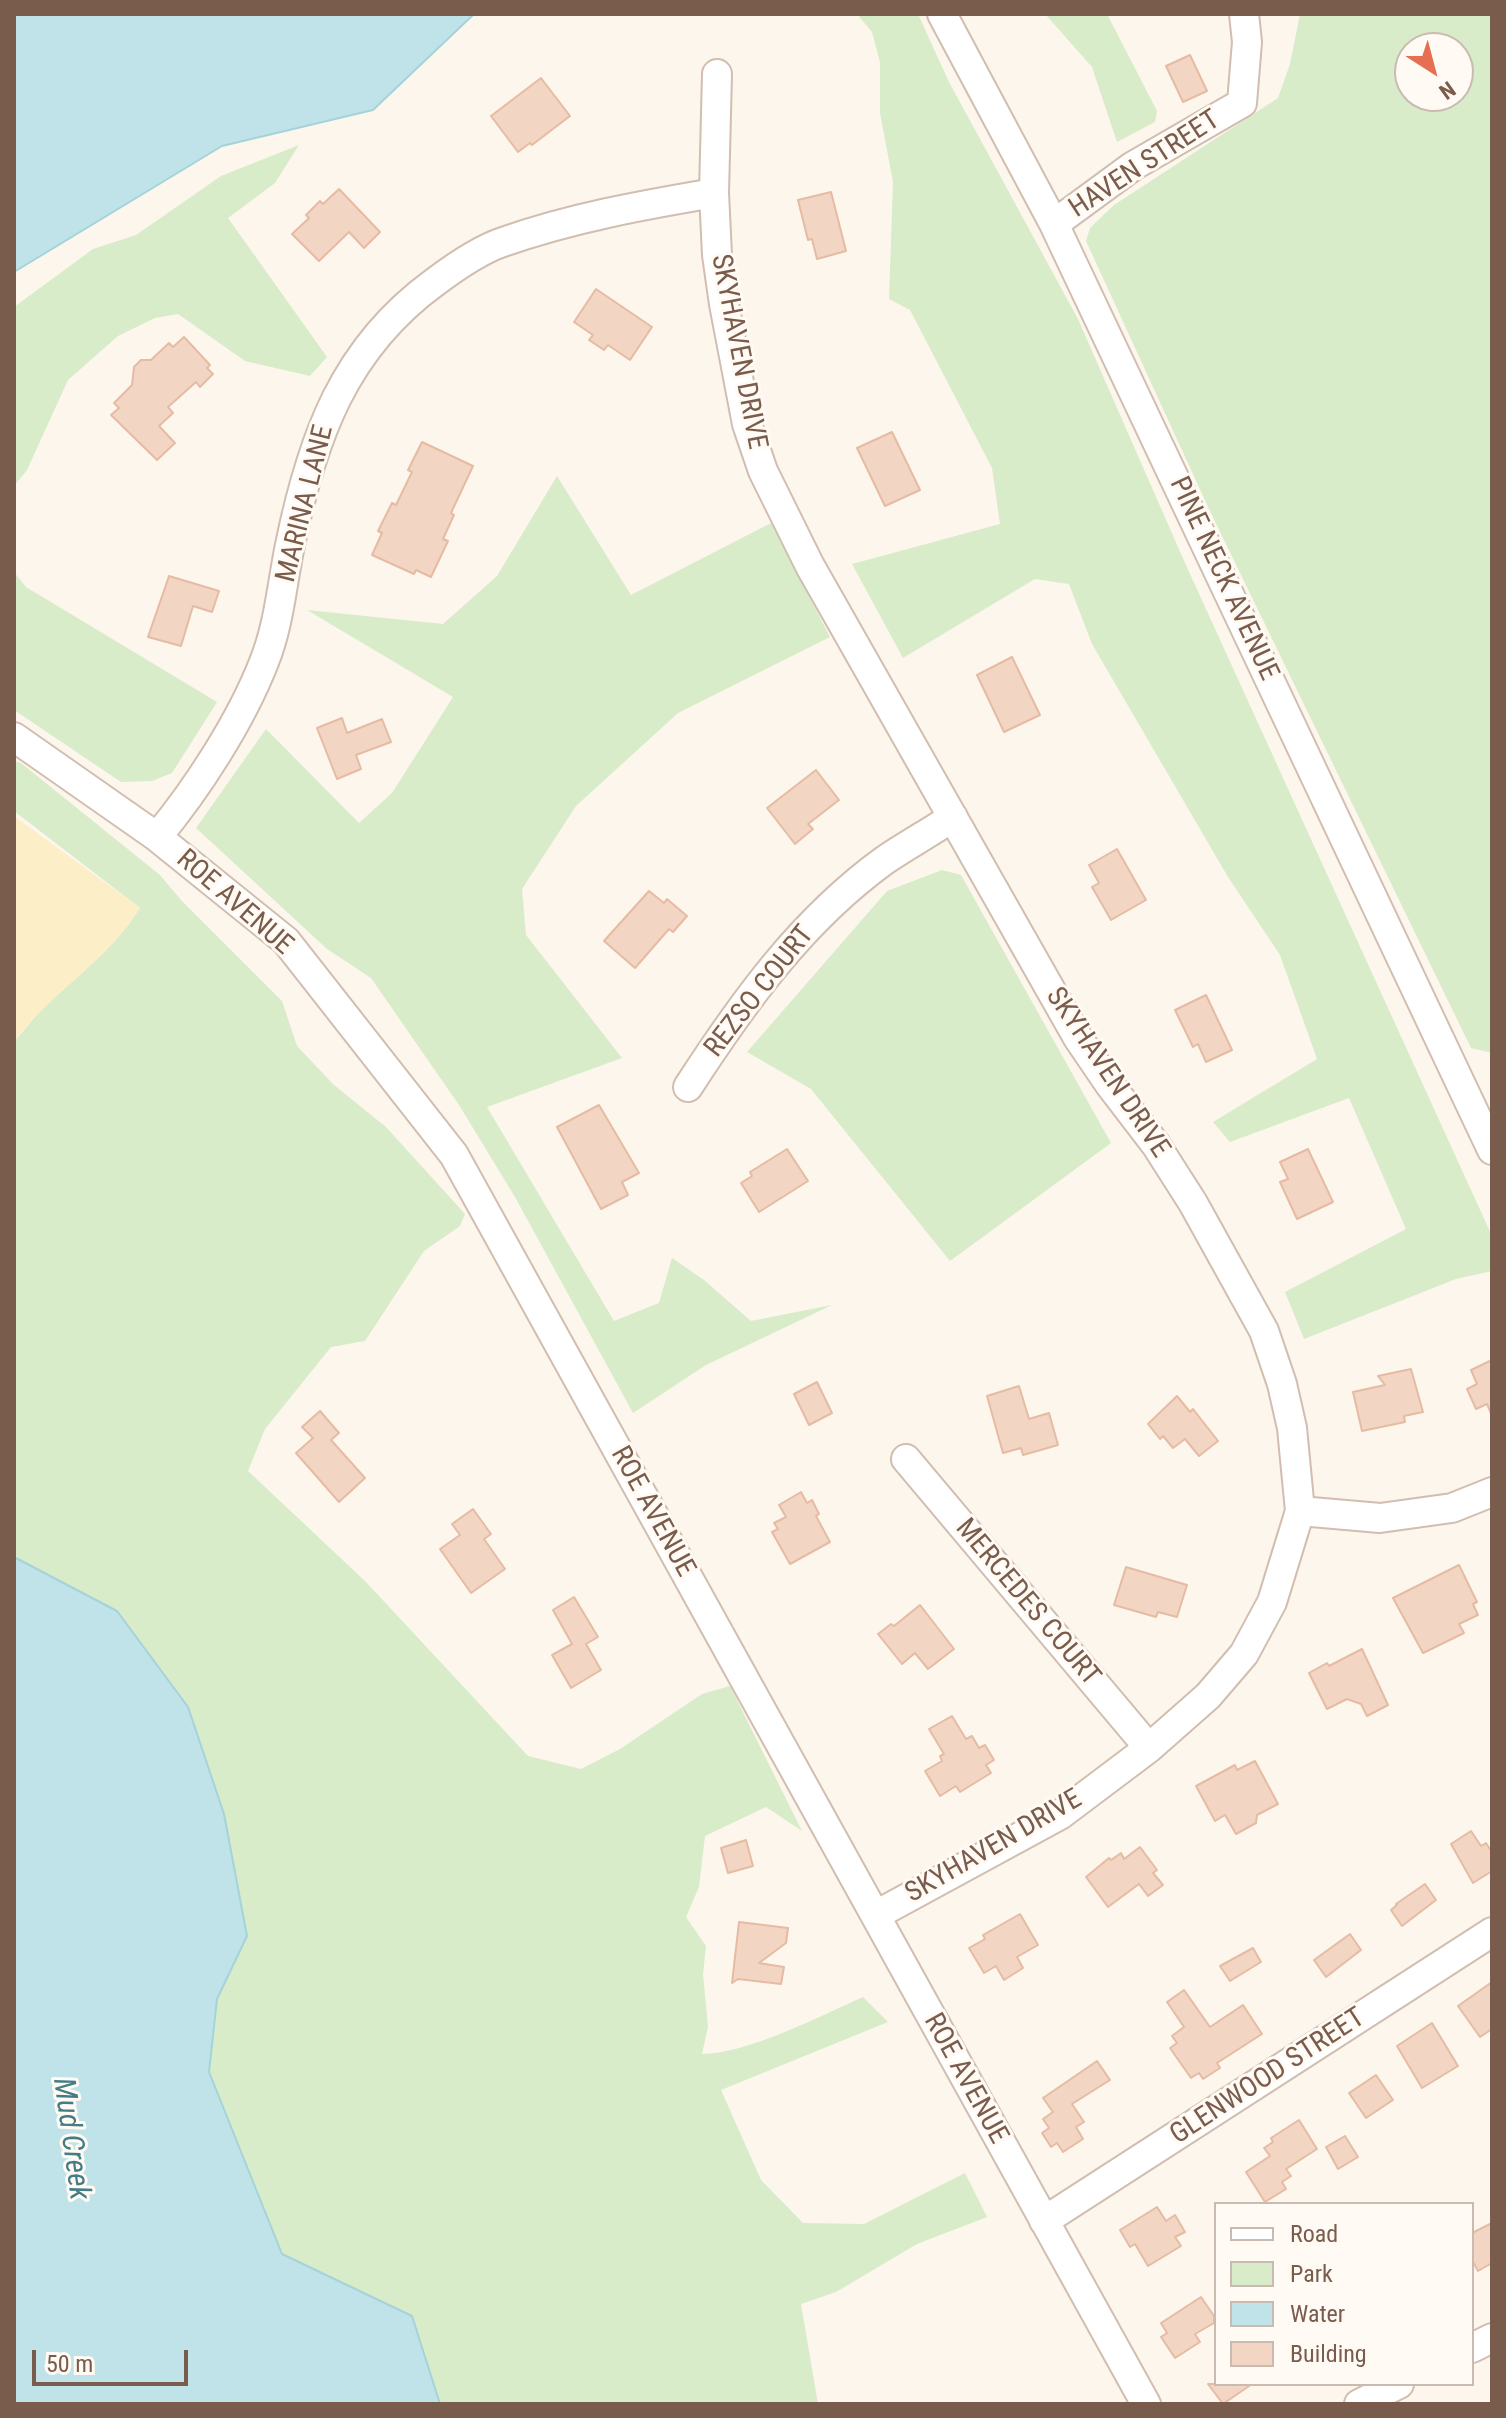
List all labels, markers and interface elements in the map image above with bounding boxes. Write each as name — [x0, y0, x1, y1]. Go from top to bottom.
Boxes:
north arrow — [1394, 32, 1474, 112]
text: N — [1434, 76, 1460, 104]
street label: HAVEN STREET — [1063, 104, 1227, 226]
street label: SKYHAVEN DRIVE — [703, 252, 773, 452]
street label: MARINA LANE — [270, 422, 342, 586]
street label: PINE NECK AVENUE — [1161, 472, 1285, 686]
street label: ROE AVENUE — [169, 843, 299, 963]
street label: REZSO COURT — [698, 919, 822, 1065]
street label: SKYHAVEN DRIVE — [1038, 982, 1176, 1164]
street label: ROE AVENUE — [602, 1441, 702, 1583]
street label: MERCEDES COURT — [947, 1513, 1107, 1693]
street label: SKYHAVEN DRIVE — [900, 1783, 1088, 1911]
street label: GLENWOOD STREET — [1164, 2002, 1372, 2152]
street label: ROE AVENUE — [915, 2008, 1015, 2150]
water label: Mud Creek — [44, 2076, 96, 2202]
legend — [1214, 2202, 1474, 2386]
text: Road — [1290, 2220, 1338, 2248]
text: Park — [1290, 2260, 1333, 2288]
text: Water — [1290, 2300, 1345, 2328]
scale bar — [36, 2334, 192, 2384]
text: Building — [1290, 2340, 1367, 2368]
text: 50 m — [46, 2350, 93, 2378]

